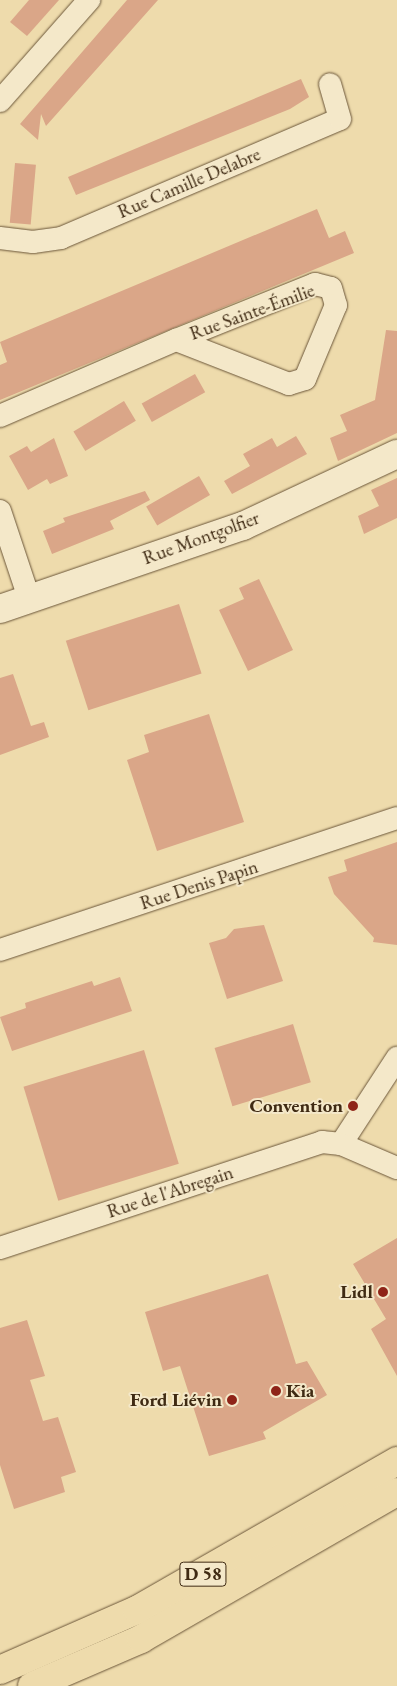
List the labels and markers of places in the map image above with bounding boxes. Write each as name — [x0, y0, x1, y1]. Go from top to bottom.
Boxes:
place label: Convention — [249, 1095, 343, 1117]
marker: Convention — [347, 1100, 359, 1112]
place label: Lidl — [340, 1281, 373, 1303]
marker: Lidl — [377, 1286, 389, 1298]
place label: Kia — [286, 1380, 314, 1402]
marker: Kia — [270, 1385, 282, 1397]
place label: Ford Liévin — [130, 1389, 222, 1411]
marker: Ford Liévin — [226, 1394, 238, 1406]

